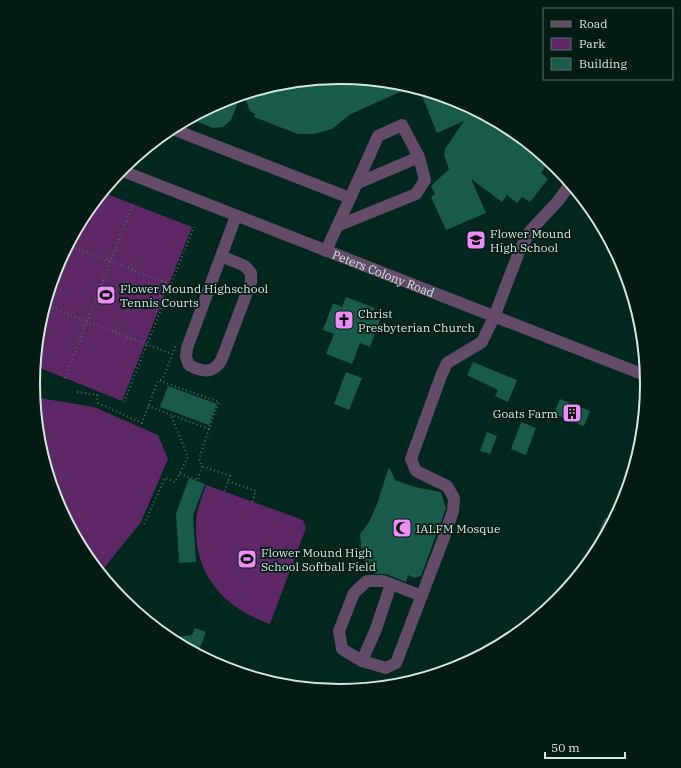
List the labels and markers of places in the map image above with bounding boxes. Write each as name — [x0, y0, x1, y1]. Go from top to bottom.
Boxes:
place label: Flower Mound High School — [490, 226, 571, 255]
school or university icon: Flower Mound High School — [465, 229, 487, 251]
place label: Flower Mound Highschool Tennis Courts — [120, 281, 268, 310]
sports icon: Flower Mound Highschool Tennis Courts — [95, 284, 117, 306]
place label: Christ Presbyterian Church — [358, 306, 476, 335]
church icon: Christ Presbyterian Church — [333, 309, 355, 331]
building icon: Goats Farm — [561, 402, 583, 424]
place label: Goats Farm — [493, 406, 559, 421]
mosque icon: IALFM Mosque — [391, 517, 413, 539]
place label: IALFM Mosque — [416, 521, 500, 536]
place label: Flower Mound High School Softball Field — [261, 545, 376, 574]
sports icon: Flower Mound High School Softball Field — [236, 548, 258, 570]

